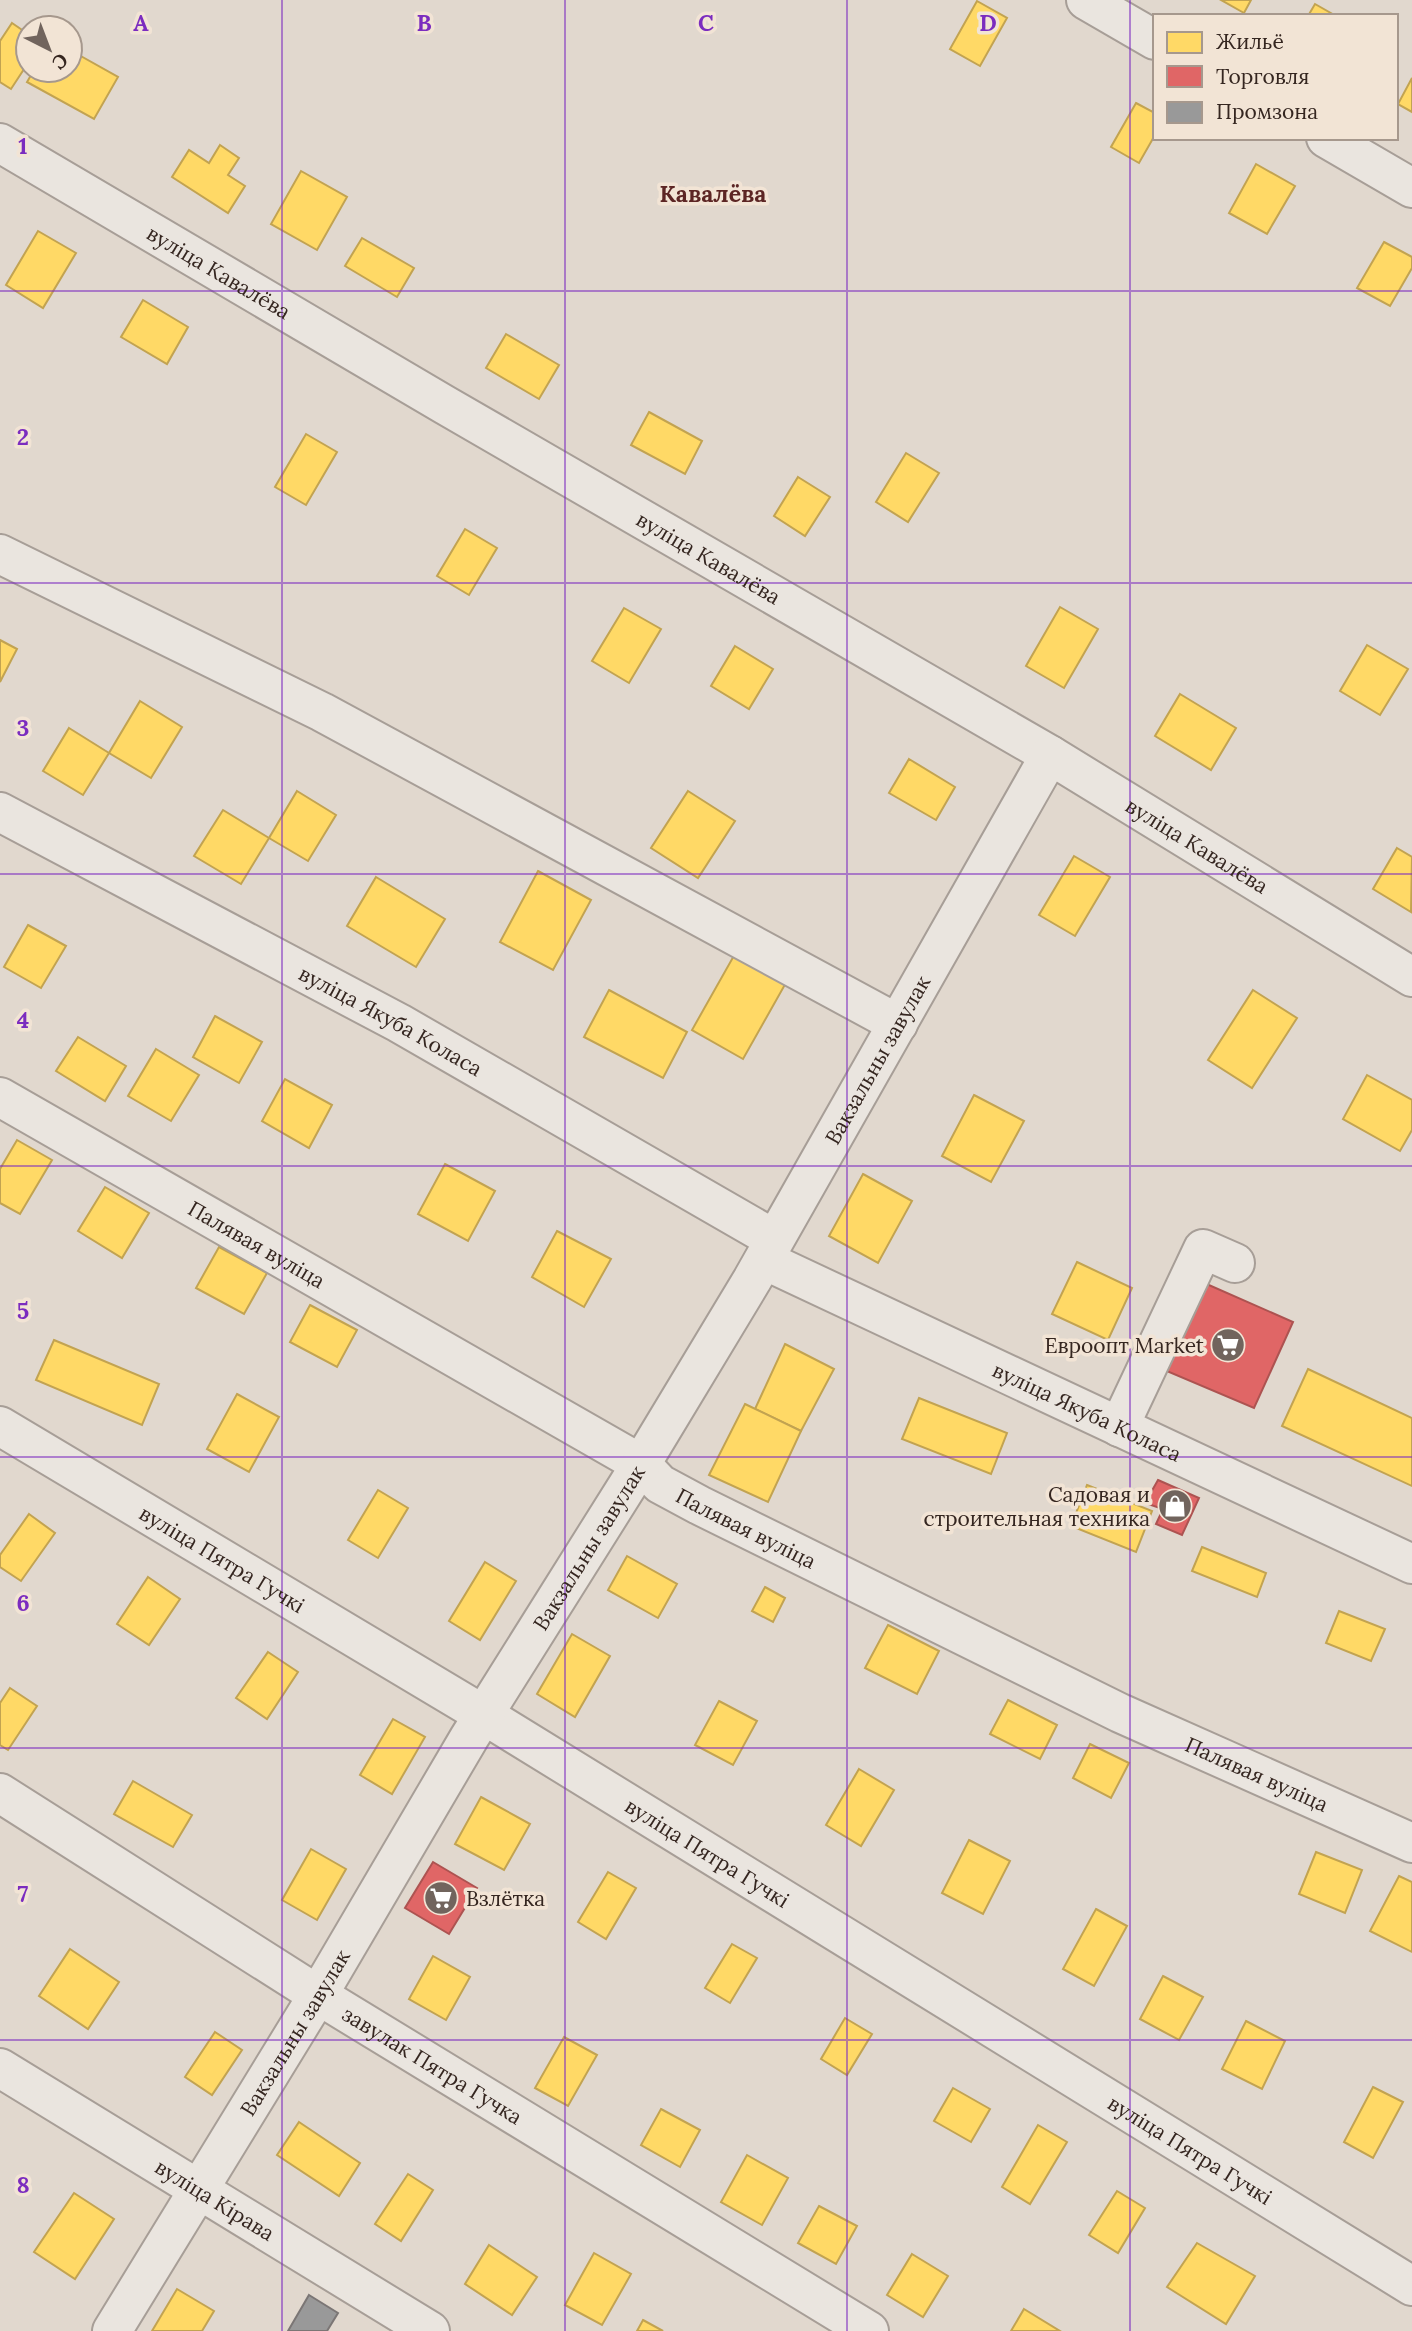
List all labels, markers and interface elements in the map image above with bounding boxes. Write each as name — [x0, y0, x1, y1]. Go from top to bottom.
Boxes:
text: A — [133, 8, 149, 37]
text: B — [416, 8, 432, 37]
text: C — [698, 8, 714, 37]
text: D — [979, 8, 997, 37]
north arrow — [14, 14, 84, 84]
legend — [1153, 14, 1398, 140]
text: Жильё — [1216, 28, 1284, 55]
text: С — [47, 48, 73, 75]
text: Торговля — [1216, 63, 1310, 90]
text: Промзона — [1216, 98, 1318, 125]
text: 1 — [18, 131, 28, 160]
district label: Кавалёва — [660, 179, 766, 208]
street label: вуліца Кавалёва — [142, 219, 296, 325]
text: 2 — [17, 422, 29, 451]
street label: вуліца Кавалёва — [632, 505, 786, 610]
text: 3 — [17, 713, 29, 742]
street label: вуліца Кавалёва — [1121, 791, 1274, 899]
street label: вуліца Якуба Коласа — [295, 959, 488, 1082]
street label: Вакзальны завулак — [818, 970, 936, 1149]
text: 4 — [17, 1005, 29, 1034]
street label: Палявая вуліца — [184, 1194, 330, 1294]
text: 5 — [17, 1296, 29, 1325]
supermarket icon: Евроопт Market — [1209, 1326, 1247, 1364]
place label: Евроопт Market — [1044, 1332, 1205, 1359]
street label: вуліца Якуба Коласа — [988, 1356, 1186, 1468]
street label: Вакзальны завулак — [527, 1459, 651, 1635]
place label: Садовая и строительная техника — [923, 1481, 1150, 1532]
street label: Палявая вуліца — [671, 1482, 821, 1574]
shop icon: Садовая и строительная техника — [1156, 1487, 1194, 1525]
street label: вуліца Пятра Гучкі — [135, 1499, 310, 1619]
text: 6 — [16, 1588, 30, 1617]
street label: Палявая вуліца — [1181, 1730, 1333, 1818]
street label: вуліца Пятра Гучкі — [620, 1792, 795, 1913]
text: 7 — [18, 1879, 29, 1908]
supermarket icon: Взлётка — [422, 1879, 460, 1917]
place label: Взлётка — [466, 1885, 545, 1912]
street label: Вакзальны завулак — [234, 1944, 356, 2121]
street label: завулак Пятра Гучка — [338, 2000, 528, 2130]
street label: вуліца Пятра Гучкі — [1103, 2089, 1277, 2210]
street label: вуліца Кірава — [150, 2153, 280, 2246]
text: 8 — [16, 2170, 30, 2199]

